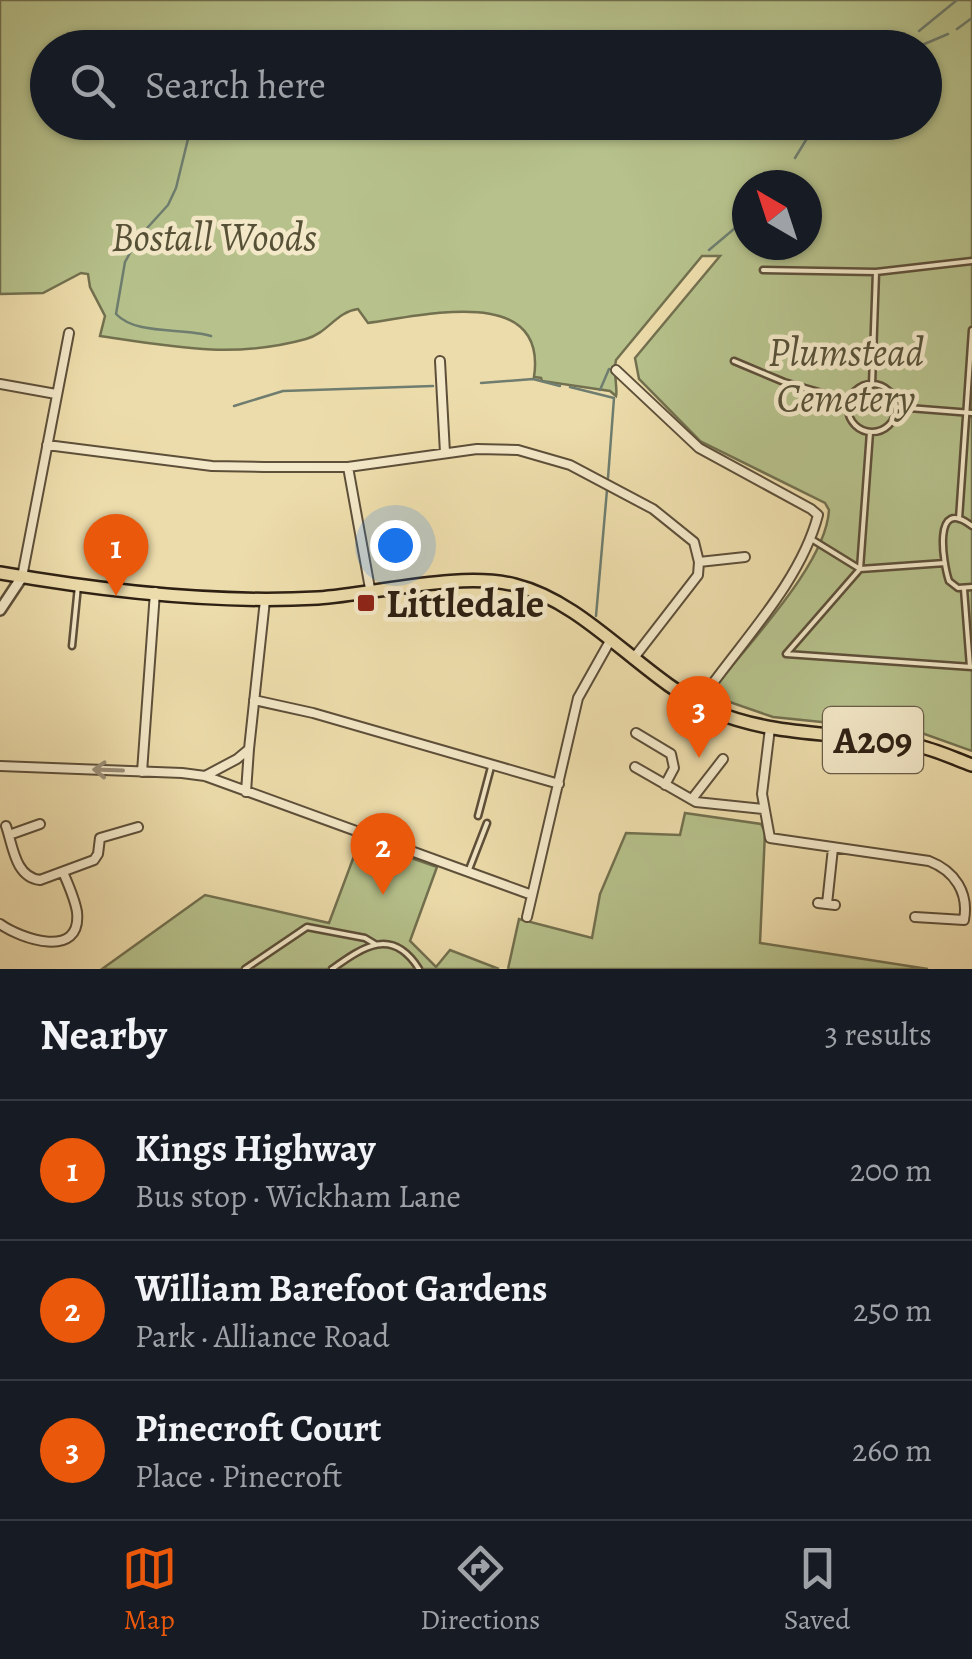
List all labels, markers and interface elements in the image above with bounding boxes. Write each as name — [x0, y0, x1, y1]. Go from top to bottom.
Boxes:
search box — [30, 30, 942, 140]
icon: search — [65, 58, 120, 113]
text: Search here — [145, 59, 326, 111]
north arrow — [732, 170, 822, 260]
park label: Bostall Woods — [111, 210, 317, 265]
park label: Plumstead Cemetery — [768, 325, 924, 426]
pin: 1 — [84, 514, 148, 596]
your location — [370, 520, 421, 571]
place label: Littledale — [386, 576, 544, 631]
marker: Littledale — [355, 592, 377, 614]
pin: 3 — [666, 676, 732, 758]
road number: A209 — [823, 707, 923, 773]
one-way arrow — [92, 761, 124, 780]
pin: 2 — [350, 812, 416, 895]
text: Nearby — [40, 1006, 167, 1063]
text: 3 results — [825, 1012, 932, 1056]
text: Kings Highway — [135, 1122, 375, 1174]
text: 1 — [67, 1148, 78, 1192]
text: 200 m — [850, 1148, 932, 1192]
text: Bus stop · Wickham Lane — [135, 1174, 461, 1218]
text: William Barefoot Gardens — [135, 1262, 548, 1314]
text: 2 — [65, 1288, 80, 1332]
text: 250 m — [853, 1288, 932, 1332]
text: Park · Alliance Road — [135, 1314, 390, 1358]
text: Pinecroft Court — [135, 1402, 382, 1454]
text: 3 — [66, 1428, 79, 1472]
text: 260 m — [852, 1428, 932, 1472]
text: Place · Pinecroft — [135, 1454, 342, 1498]
tab: Map — [122, 1541, 177, 1639]
tab: Directions — [420, 1541, 540, 1639]
tab: Saved — [784, 1541, 850, 1639]

